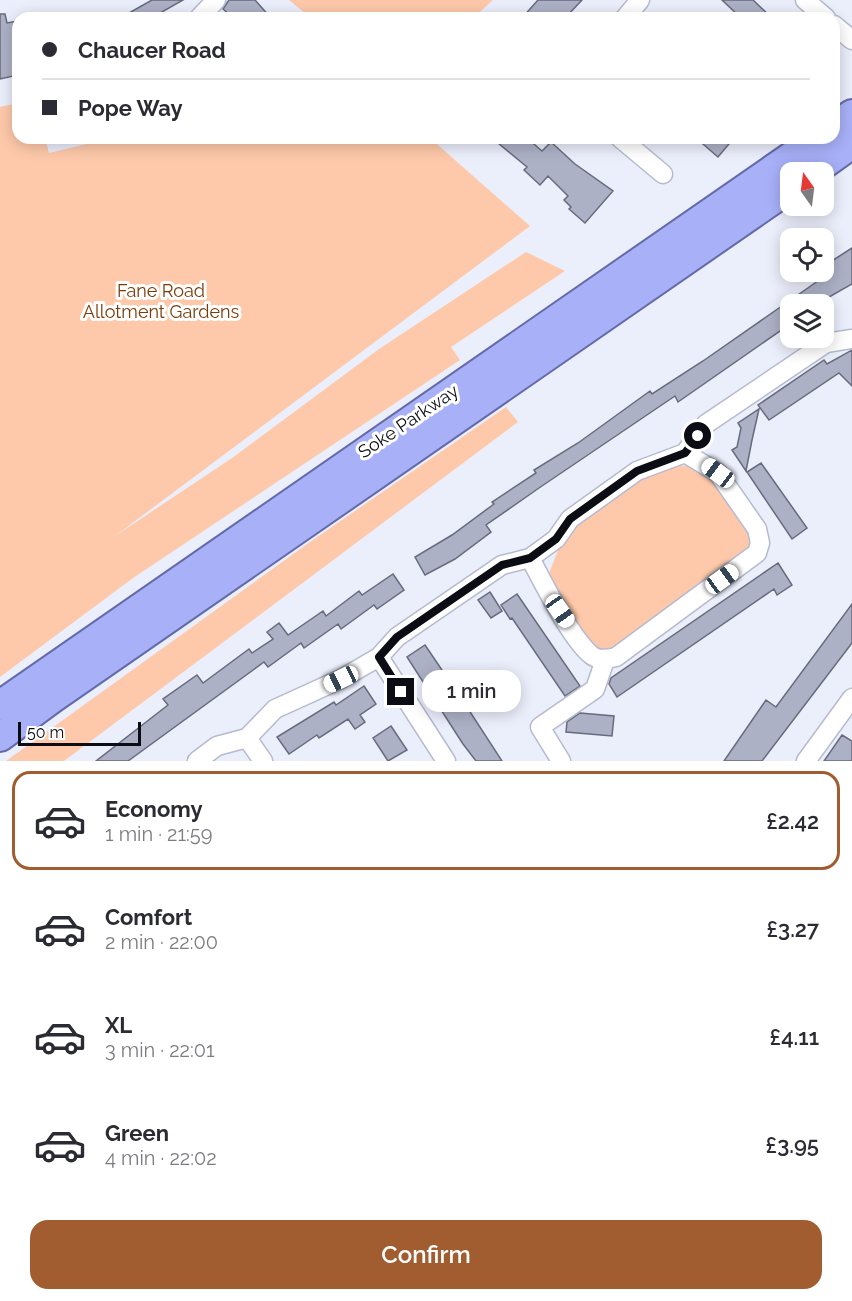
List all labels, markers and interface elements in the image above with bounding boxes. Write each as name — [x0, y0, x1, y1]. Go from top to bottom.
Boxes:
text: Chaucer Road — [78, 37, 226, 63]
text: Pope Way — [78, 95, 183, 121]
north arrow — [780, 162, 834, 216]
map controls — [780, 162, 834, 348]
button: locate — [780, 228, 834, 282]
park label: Fane Road Allotment Gardens — [83, 280, 240, 322]
button: layers — [780, 294, 834, 348]
street label: Soke Parkway — [354, 380, 462, 462]
route start — [684, 422, 711, 449]
car — [698, 455, 738, 491]
car — [702, 561, 742, 597]
car — [542, 591, 578, 631]
car — [321, 663, 361, 695]
callout: 1 min — [422, 671, 521, 713]
route end — [387, 678, 414, 705]
text: 1 min — [447, 679, 496, 703]
scale bar — [18, 719, 141, 746]
text: 50 m — [27, 723, 64, 742]
icon: car — [33, 794, 87, 848]
text: Economy — [105, 796, 203, 822]
text: £2.42 — [766, 808, 819, 834]
text: 1 min · 21:59 — [105, 822, 212, 846]
icon: car — [33, 902, 87, 956]
text: Comfort — [105, 904, 192, 930]
text: £3.27 — [766, 916, 819, 942]
text: 2 min · 22:00 — [105, 930, 218, 954]
icon: car — [33, 1010, 87, 1064]
text: XL — [105, 1012, 132, 1038]
text: £4.11 — [770, 1024, 819, 1050]
text: 3 min · 22:01 — [105, 1038, 215, 1062]
icon: car — [33, 1118, 87, 1172]
text: Green — [105, 1120, 169, 1146]
text: £3.95 — [766, 1132, 819, 1158]
text: 4 min · 22:02 — [105, 1146, 217, 1170]
button: Confirm — [30, 1220, 822, 1289]

